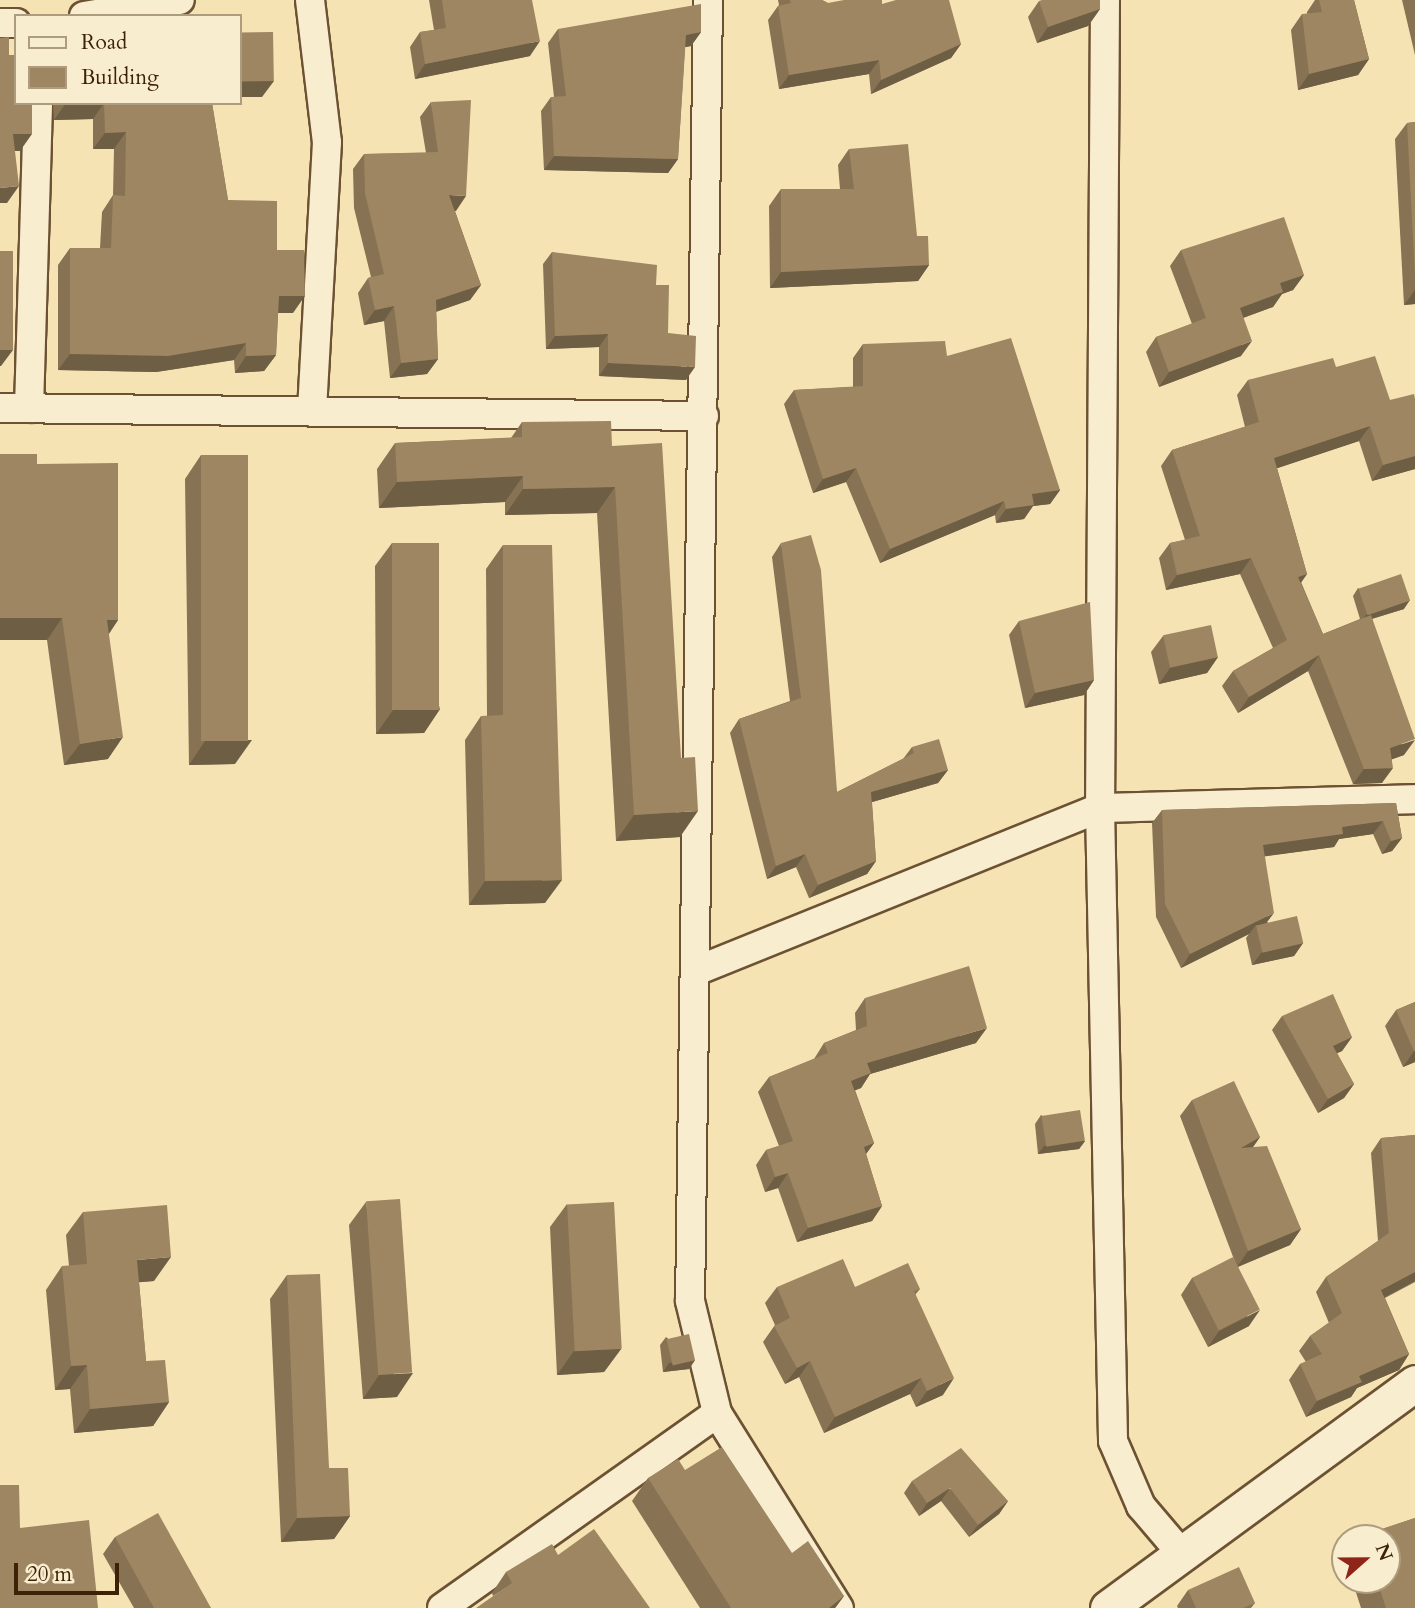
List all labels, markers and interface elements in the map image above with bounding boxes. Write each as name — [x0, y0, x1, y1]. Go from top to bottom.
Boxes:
legend — [14, 14, 242, 105]
text: Road — [81, 28, 127, 57]
text: Building — [81, 63, 159, 92]
north arrow — [1331, 1524, 1401, 1594]
text: N — [1369, 1540, 1399, 1565]
scale bar — [18, 1548, 122, 1592]
text: 20 m — [27, 1560, 72, 1589]

